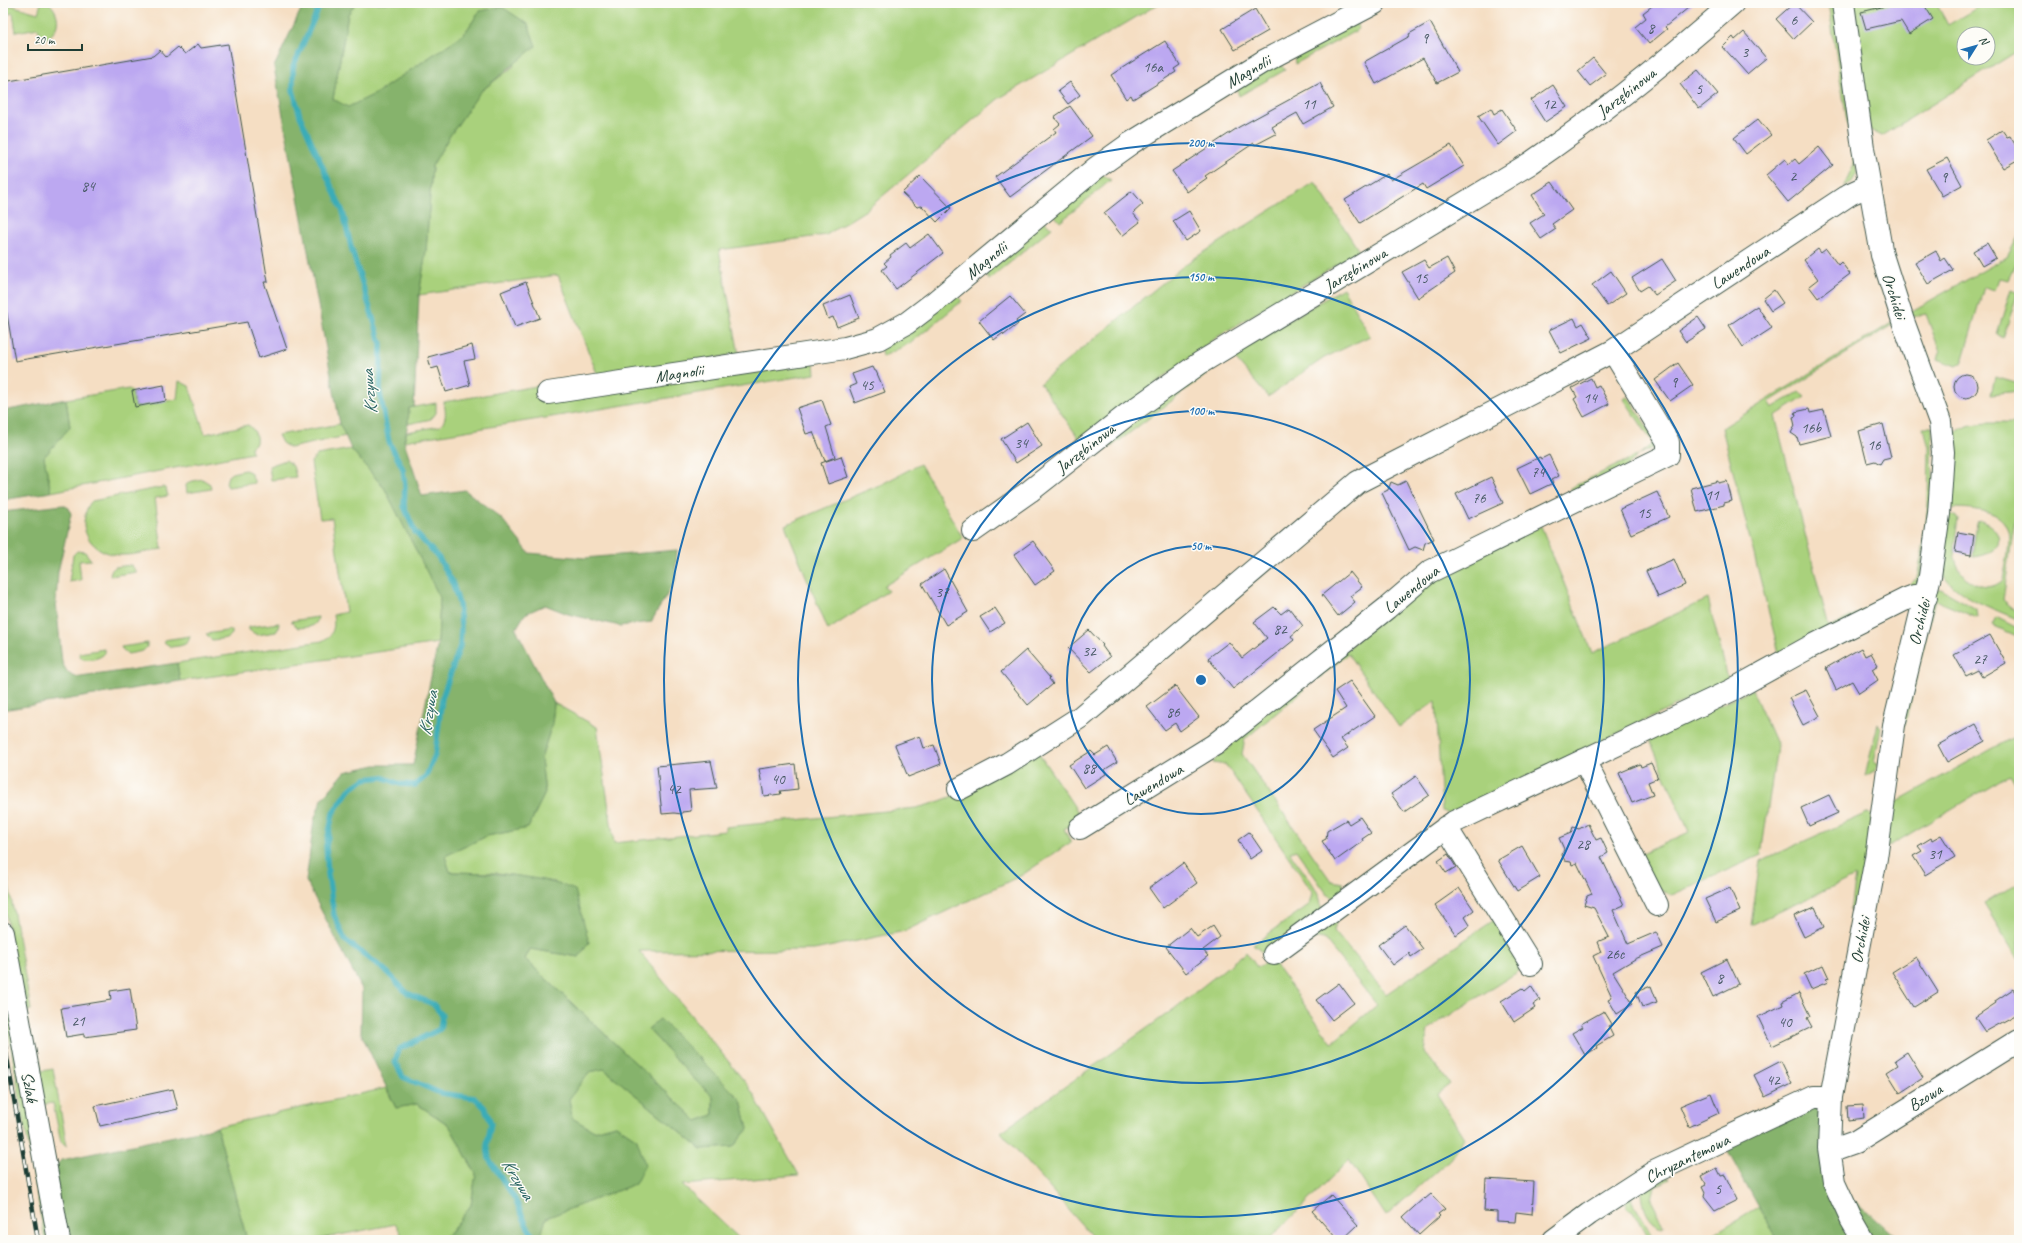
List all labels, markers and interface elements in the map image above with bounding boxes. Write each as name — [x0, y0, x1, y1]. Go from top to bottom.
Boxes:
house number: 6 — [1791, 11, 1799, 30]
house number: 8 — [1648, 19, 1656, 38]
scale bar — [28, 26, 82, 52]
north arrow — [1956, 26, 1996, 66]
house number: 9 — [1422, 29, 1430, 48]
text: 20 m — [34, 32, 56, 48]
text: N — [1976, 33, 1993, 49]
house number: 3 — [1742, 43, 1750, 62]
street label: Magnolii — [1222, 49, 1276, 93]
house number: 16a — [1143, 58, 1164, 77]
street label: Jarzębinowa — [1592, 61, 1662, 123]
house number: 5 — [1696, 80, 1704, 99]
house number: 11 — [1302, 95, 1317, 114]
house number: 12 — [1542, 95, 1557, 114]
text: 200 m — [1188, 135, 1215, 151]
house number: 2 — [1790, 167, 1798, 186]
house number: 9 — [1941, 168, 1949, 187]
house number: 84 — [81, 177, 96, 196]
street label: Magnolii — [961, 236, 1013, 284]
street label: Lawendowa — [1707, 240, 1775, 294]
street label: Jarzębinowa — [1319, 242, 1392, 297]
text: 150 m — [1188, 269, 1215, 285]
house number: 15 — [1414, 269, 1429, 288]
street label: Orchidei — [1877, 271, 1913, 324]
street label: Magnolii — [653, 359, 707, 388]
water label: Krzywa — [356, 367, 382, 415]
house number: 9 — [1671, 373, 1679, 392]
house number: 45 — [860, 376, 875, 395]
house number: 14 — [1583, 389, 1598, 408]
text: 100 m — [1188, 403, 1215, 419]
street label: Jarzębinowa — [1051, 417, 1121, 479]
house number: 16b — [1801, 419, 1822, 438]
house number: 34 — [1014, 434, 1029, 453]
house number: 16 — [1867, 436, 1882, 455]
house number: 74 — [1531, 463, 1546, 482]
house number: 11 — [1705, 486, 1720, 505]
house number: 76 — [1472, 489, 1487, 508]
house number: 15 — [1637, 504, 1652, 523]
text: 50 m — [1191, 538, 1212, 554]
street label: Lawendowa — [1379, 560, 1445, 618]
house number: 37 — [935, 583, 950, 602]
street label: Orchidei — [1904, 594, 1936, 647]
house number: 82 — [1273, 620, 1288, 639]
house number: 32 — [1082, 642, 1097, 661]
house number: 27 — [1973, 650, 1988, 669]
centre of rings — [1194, 673, 1208, 687]
water label: Krzywa — [413, 687, 443, 737]
house number: 86 — [1166, 703, 1181, 722]
street label: Lawendowa — [1120, 758, 1188, 810]
house number: 88 — [1082, 759, 1097, 778]
house number: 40 — [771, 770, 786, 789]
house number: 42 — [667, 780, 682, 799]
house number: 28 — [1576, 835, 1591, 854]
house number: 31 — [1928, 845, 1943, 864]
street label: Orchidei — [1846, 912, 1876, 965]
house number: 26c — [1606, 945, 1625, 964]
house number: 8 — [1717, 969, 1725, 988]
house number: 21 — [71, 1012, 86, 1031]
house number: 40 — [1778, 1013, 1793, 1032]
street label: Szlak — [17, 1070, 43, 1106]
house number: 42 — [1766, 1071, 1781, 1090]
street label: Bzowa — [1904, 1078, 1947, 1116]
street label: Chryzantemowa — [1642, 1128, 1734, 1188]
water label: Krzywa — [497, 1154, 540, 1205]
house number: 5 — [1715, 1180, 1723, 1199]

